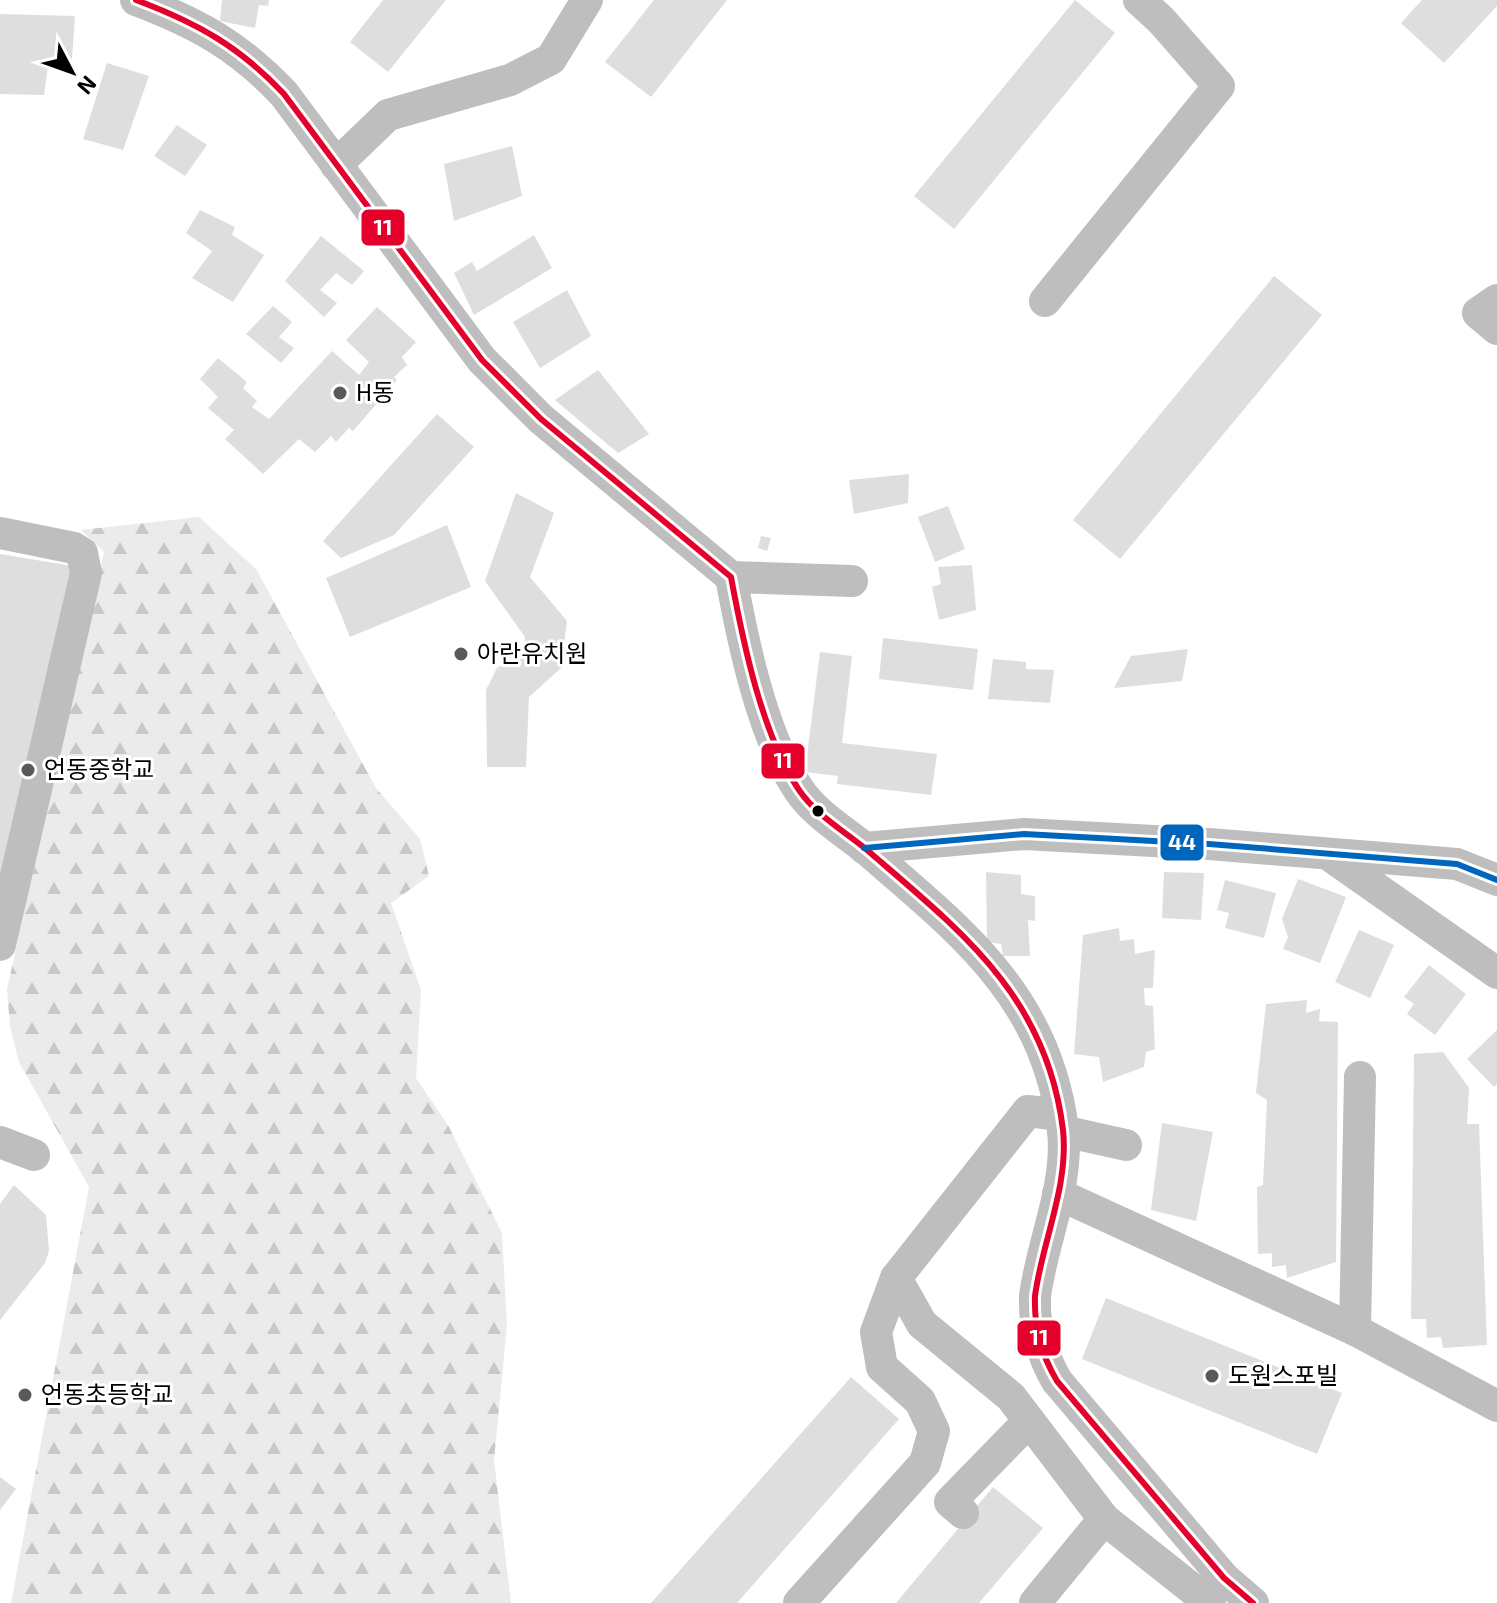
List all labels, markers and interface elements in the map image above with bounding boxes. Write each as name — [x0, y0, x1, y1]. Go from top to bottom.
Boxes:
north arrow — [32, 32, 112, 112]
text: N — [73, 71, 103, 100]
line badge: 11 — [360, 208, 406, 247]
text: 11 — [373, 213, 393, 239]
place label: H동 — [356, 377, 394, 406]
marker: H동 — [331, 384, 349, 402]
place label: 아란유치원 — [477, 638, 587, 667]
marker: 아란유치원 — [452, 645, 470, 663]
line badge: 11 — [760, 742, 806, 780]
text: 11 — [773, 746, 793, 772]
place label: 언동중학교 — [44, 754, 154, 783]
marker: 언동중학교 — [19, 761, 37, 779]
unlabelled marker — [810, 803, 826, 819]
line badge: 44 — [1159, 823, 1205, 862]
text: 44 — [1168, 828, 1196, 854]
line badge: 11 — [1016, 1319, 1062, 1357]
text: 11 — [1029, 1323, 1049, 1349]
place label: 도원스포빌 — [1228, 1360, 1338, 1389]
marker: 도원스포빌 — [1203, 1367, 1221, 1385]
place label: 언동초등학교 — [41, 1379, 173, 1408]
marker: 언동초등학교 — [16, 1386, 34, 1404]

